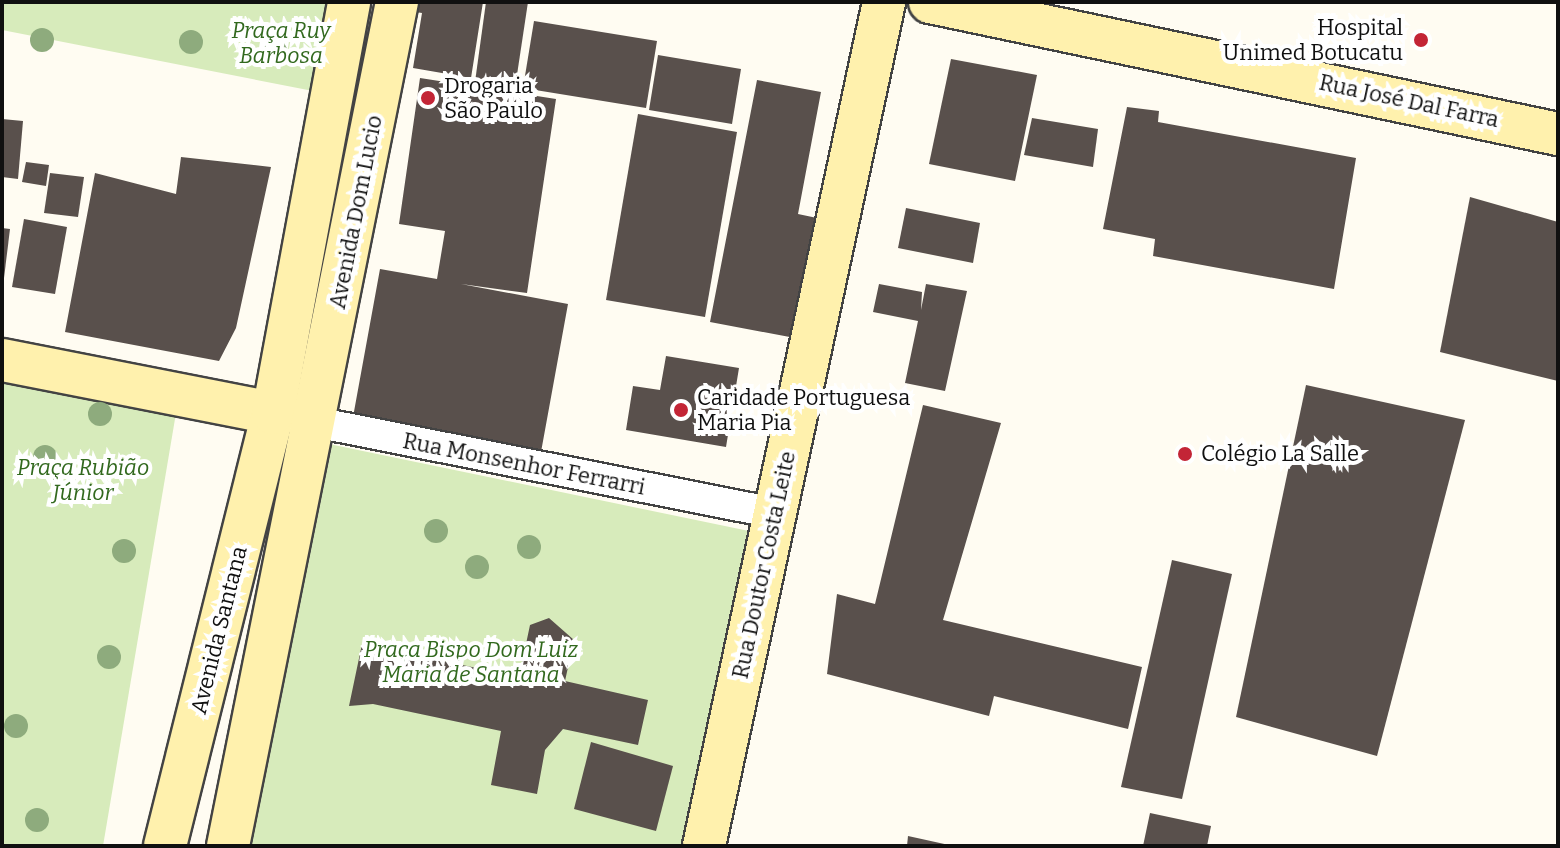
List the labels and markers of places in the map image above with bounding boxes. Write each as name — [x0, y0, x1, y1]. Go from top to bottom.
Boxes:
place label: Hospital Unimed Botucatu — [1223, 14, 1403, 66]
marker: Hospital Unimed Botucatu — [1410, 29, 1432, 51]
place label: Drogaria São Paulo — [444, 72, 543, 124]
marker: Drogaria São Paulo — [419, 89, 437, 107]
place label: Caridade Portuguesa Maria Pia — [697, 384, 910, 436]
marker: Caridade Portuguesa Maria Pia — [672, 401, 690, 419]
place label: Colégio La Salle — [1201, 441, 1359, 467]
marker: Colégio La Salle — [1176, 445, 1194, 463]

